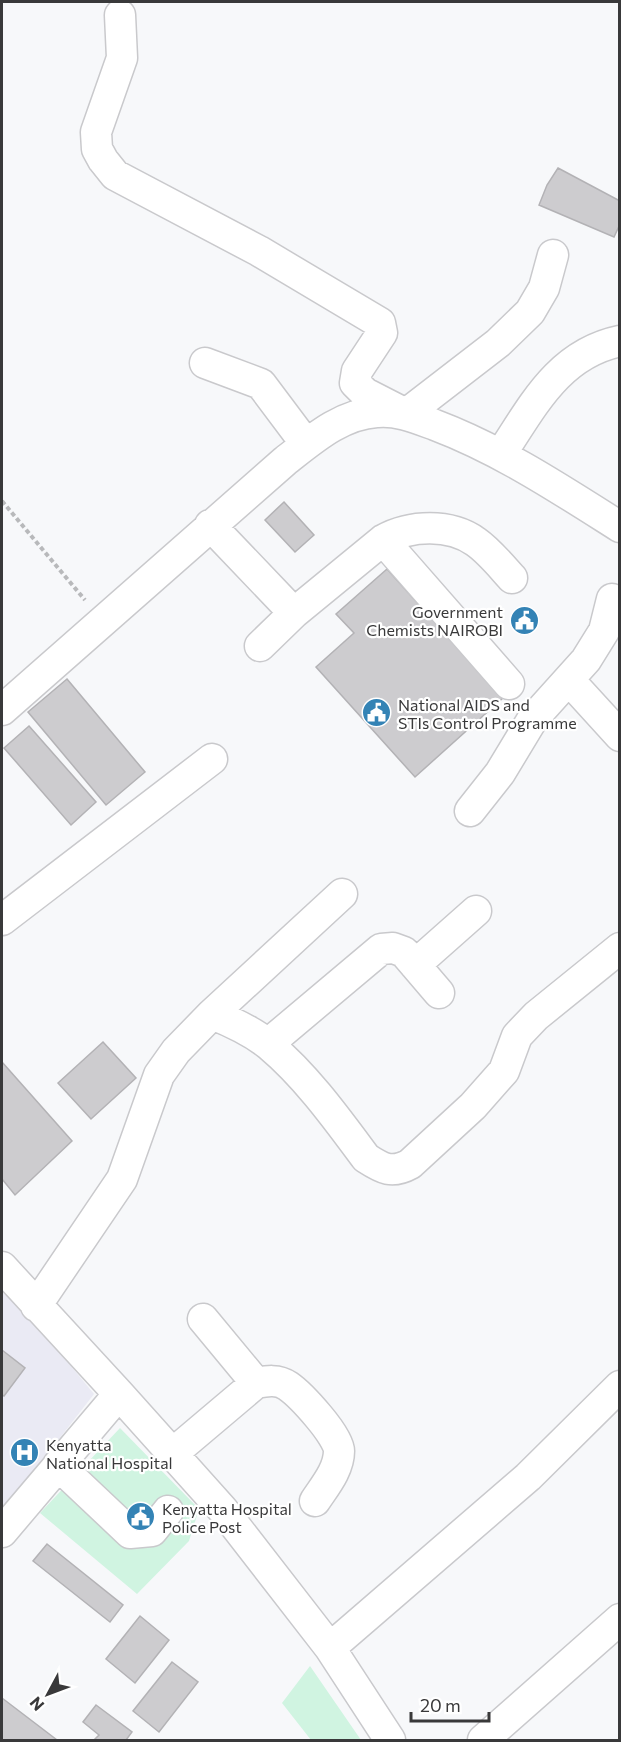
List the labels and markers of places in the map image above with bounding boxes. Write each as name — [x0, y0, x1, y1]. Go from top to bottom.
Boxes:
place label: Government Chemists NAIROBI — [366, 602, 503, 639]
public building icon: Government Chemists NAIROBI — [508, 604, 540, 636]
place label: National AIDS and STIs Control Programme — [398, 695, 577, 732]
public building icon: National AIDS and STIs Control Programme — [361, 697, 393, 729]
place label: Kenyatta National Hospital — [46, 1435, 173, 1472]
hospital icon: Kenyatta National Hospital — [9, 1437, 41, 1469]
place label: Kenyatta Hospital Police Post — [162, 1499, 292, 1536]
public building icon: Kenyatta Hospital Police Post — [125, 1501, 157, 1533]

